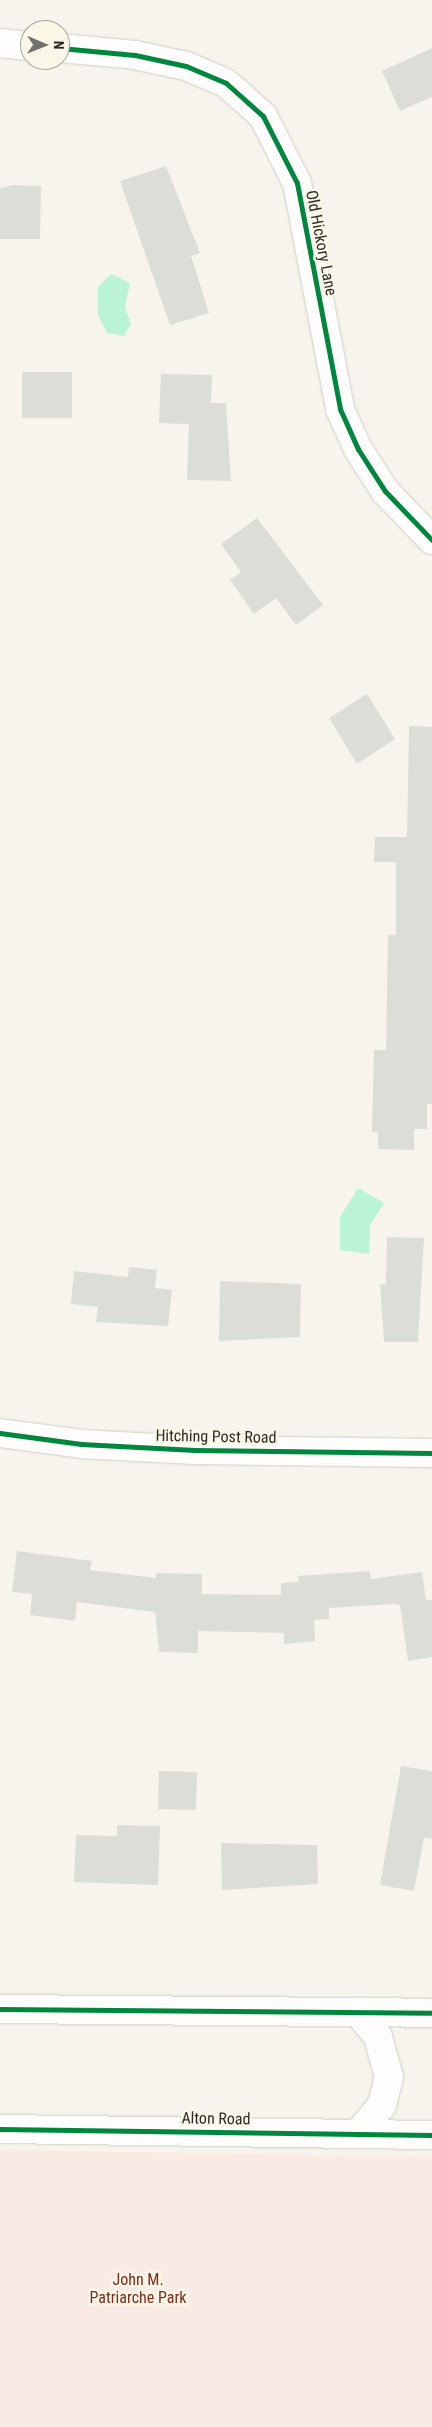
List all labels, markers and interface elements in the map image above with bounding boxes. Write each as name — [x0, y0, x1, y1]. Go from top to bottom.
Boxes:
north arrow — [20, 20, 70, 70]
text: N — [51, 41, 67, 50]
street label: Old Hickory Lane — [301, 189, 341, 297]
street label: Hitching Post Road — [155, 1426, 277, 1448]
street label: Alton Road — [181, 2109, 251, 2129]
park label: John M. Patriarche Park — [90, 2270, 186, 2308]

